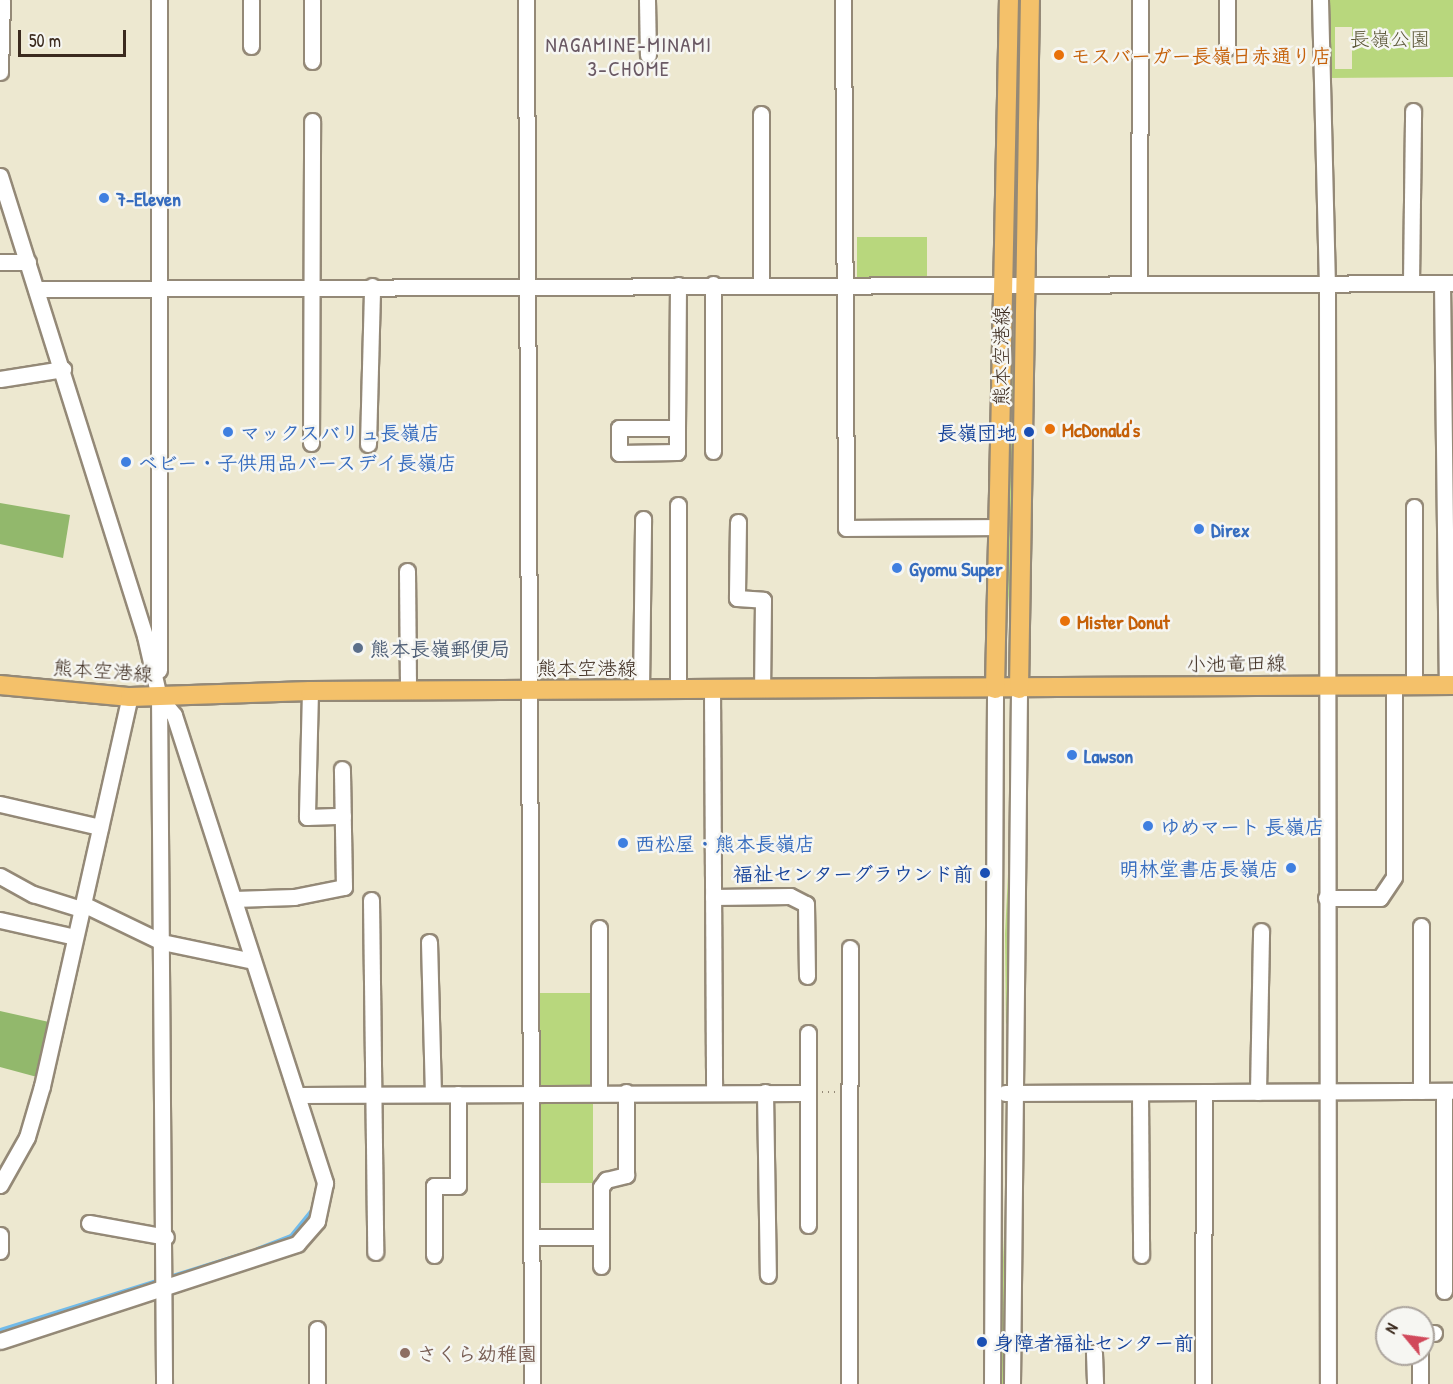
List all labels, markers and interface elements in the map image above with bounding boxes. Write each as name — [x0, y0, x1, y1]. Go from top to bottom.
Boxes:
scale bar — [21, 18, 129, 56]
park label: 長嶺公園 — [1350, 26, 1430, 50]
text: 50 m — [29, 28, 61, 53]
district label: NAGAMINE-MINAMI 3-CHOME — [546, 32, 712, 82]
place label: モスバーガー長嶺日赤通り店 — [1071, 43, 1331, 67]
marker: モスバーガー長嶺日赤通り店 — [1052, 48, 1066, 62]
place label: 7-Eleven — [116, 186, 181, 210]
marker: 7-Eleven — [97, 191, 111, 205]
street label: 熊本空港線 — [988, 306, 1012, 406]
place label: McDonald's — [1062, 417, 1140, 441]
place label: マックスバリュ長嶺店 — [240, 420, 440, 444]
place label: 長嶺団地 — [937, 420, 1017, 444]
marker: McDonald's — [1043, 422, 1057, 436]
marker: マックスバリュ長嶺店 — [221, 425, 235, 439]
marker: 長嶺団地 — [1022, 425, 1036, 439]
place label: ベビー・子供用品バースデイ長嶺店 — [138, 450, 457, 474]
marker: ベビー・子供用品バースデイ長嶺店 — [119, 455, 133, 469]
place label: Direx — [1211, 517, 1250, 541]
marker: Direx — [1192, 522, 1206, 536]
place label: Gyomu Super — [909, 556, 1003, 580]
marker: Gyomu Super — [890, 561, 904, 575]
place label: Mister Donut — [1077, 609, 1170, 633]
marker: Mister Donut — [1058, 614, 1072, 628]
place label: 熊本長嶺郵便局 — [370, 636, 510, 660]
marker: 熊本長嶺郵便局 — [351, 641, 365, 655]
street label: 小池竜田線 — [1186, 650, 1286, 676]
street label: 熊本空港線 — [52, 655, 154, 685]
street label: 熊本空港線 — [537, 655, 637, 679]
place label: Lawson — [1084, 743, 1133, 767]
marker: Lawson — [1065, 748, 1079, 762]
place label: ゆめマート 長嶺店 — [1160, 814, 1325, 838]
marker: ゆめマート 長嶺店 — [1141, 819, 1155, 833]
place label: 西松屋・熊本長嶺店 — [635, 831, 815, 855]
marker: 西松屋・熊本長嶺店 — [616, 836, 630, 850]
place label: 明林堂書店長嶺店 — [1119, 856, 1279, 880]
place label: 福祉センターグラウンド前 — [733, 861, 973, 885]
marker: 明林堂書店長嶺店 — [1284, 861, 1298, 875]
marker: 福祉センターグラウンド前 — [978, 866, 992, 880]
north arrow — [1375, 1306, 1435, 1366]
text: N — [1379, 1319, 1403, 1337]
place label: 身障者福祉センター前 — [994, 1330, 1194, 1354]
marker: 身障者福祉センター前 — [975, 1335, 989, 1349]
place label: さくら幼稚園 — [417, 1341, 537, 1365]
marker: さくら幼稚園 — [398, 1346, 412, 1360]

